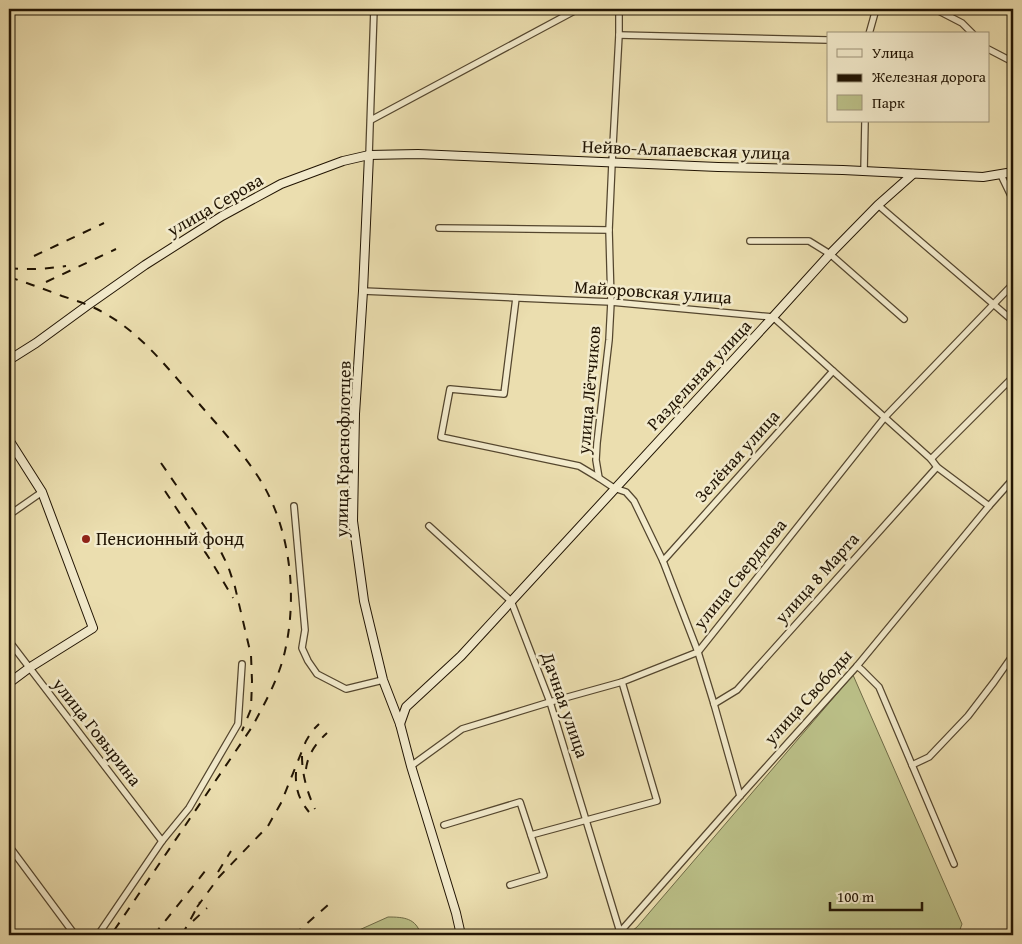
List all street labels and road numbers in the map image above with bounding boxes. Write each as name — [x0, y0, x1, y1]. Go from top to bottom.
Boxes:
street label: Нейво-Алапаевская улица — [581, 132, 791, 167]
street label: улица Серова — [161, 166, 268, 244]
street label: Майоровская улица — [573, 273, 733, 311]
street label: Раздельная улица — [640, 313, 758, 436]
street label: улица Лётчиков — [569, 324, 608, 456]
street label: улица Краснофлотцев — [327, 360, 358, 539]
street label: Зелёная улица — [688, 403, 786, 508]
street label: улица Свердлова — [686, 512, 793, 636]
street label: улица 8 Марта — [767, 526, 865, 630]
street label: улица Свободы — [756, 642, 858, 751]
street label: Дачная улица — [534, 647, 596, 762]
street label: улица Говырина — [46, 671, 149, 792]

